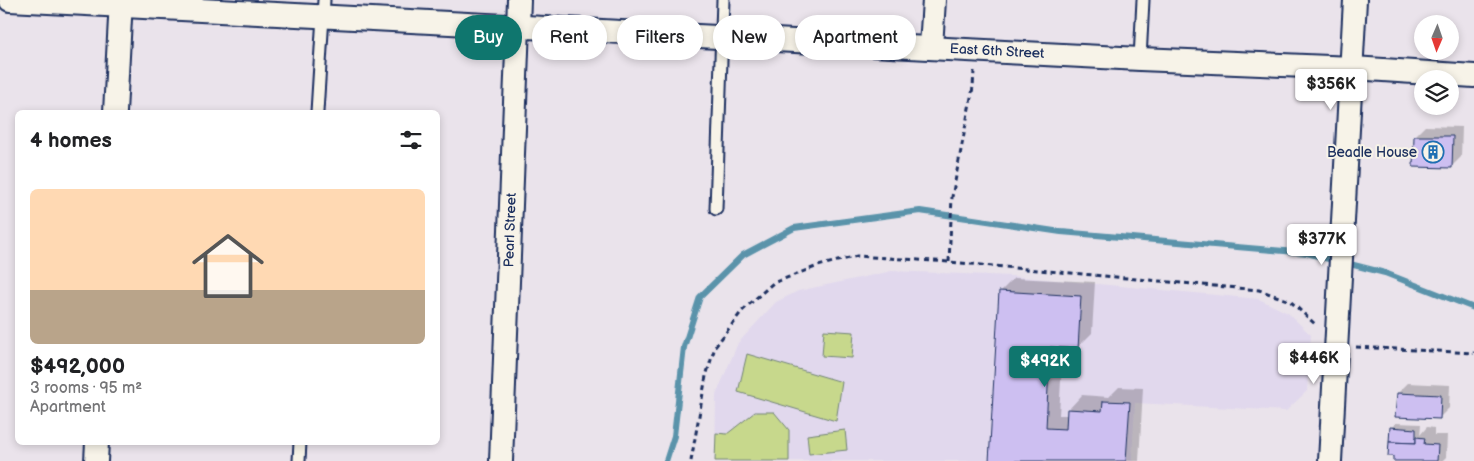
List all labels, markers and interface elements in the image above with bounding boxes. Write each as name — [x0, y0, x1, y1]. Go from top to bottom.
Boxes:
chip: Buy — [455, 15, 522, 60]
chip: Rent — [532, 15, 607, 60]
chip: Filters — [617, 15, 703, 60]
chip: New — [713, 15, 785, 60]
chip: Apartment — [795, 15, 916, 60]
north arrow — [1414, 15, 1459, 60]
map controls — [1414, 15, 1459, 115]
street label: East 6th Street — [949, 40, 1045, 62]
pin: $356K — [1296, 68, 1366, 111]
button: layers — [1414, 70, 1459, 115]
text: $356K — [1306, 75, 1356, 94]
icon: filters — [397, 126, 425, 154]
text: 4 homes — [30, 128, 112, 153]
building icon: Beadle House — [1421, 140, 1445, 164]
place label: Beadle House — [1327, 144, 1417, 161]
street label: Pearl Street — [500, 192, 520, 268]
icon: home — [183, 221, 273, 311]
pin: $377K — [1287, 224, 1357, 266]
text: $377K — [1298, 230, 1346, 249]
pin: $446K — [1279, 342, 1349, 385]
pin: $492K — [1010, 346, 1080, 388]
text: $446K — [1289, 349, 1339, 368]
text: $492K — [1020, 352, 1070, 371]
text: $492,000 — [30, 354, 125, 379]
text: 3 rooms · 95 m² — [30, 379, 142, 398]
text: Apartment — [30, 398, 106, 417]

